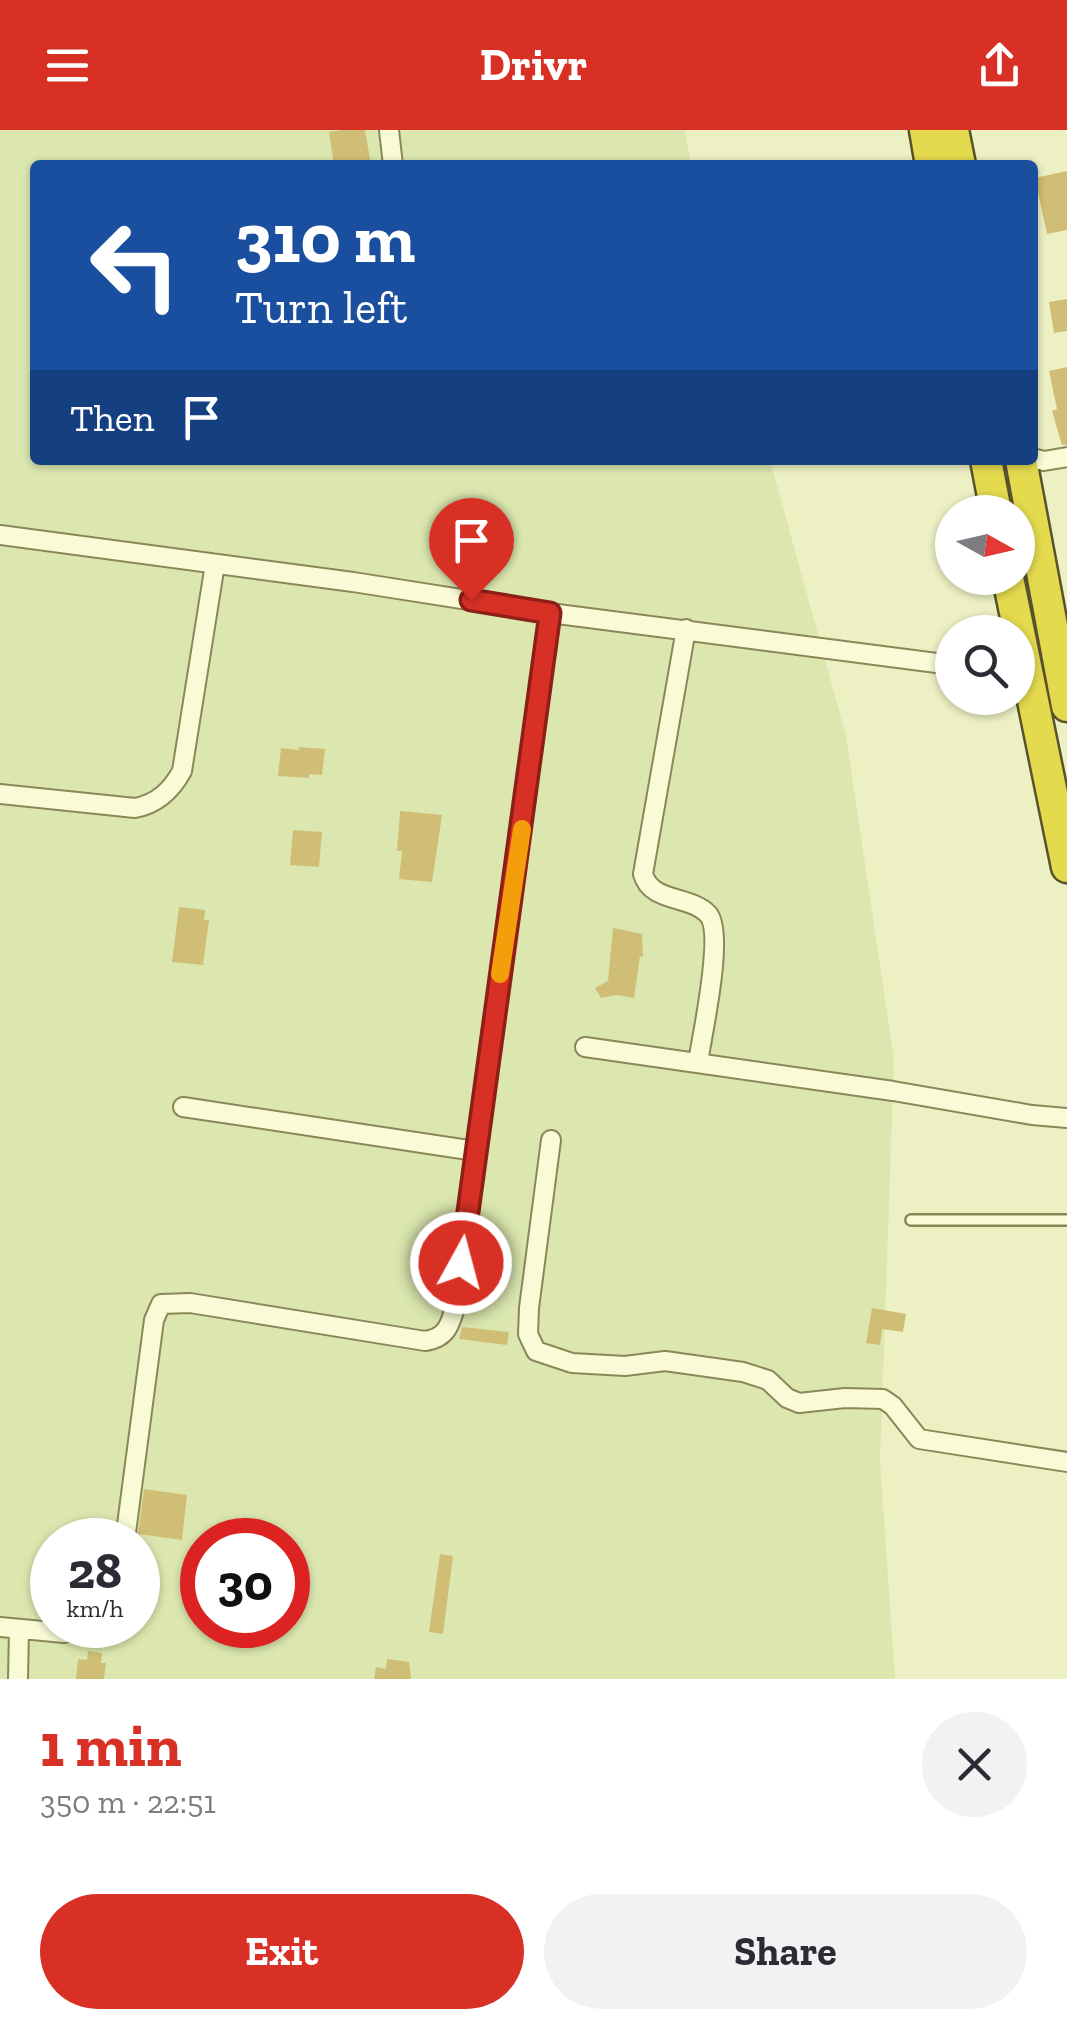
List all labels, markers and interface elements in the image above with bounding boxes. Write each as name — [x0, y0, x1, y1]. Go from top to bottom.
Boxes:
icon: menu — [40, 38, 95, 93]
text: Drivr — [480, 38, 587, 92]
icon: share — [972, 38, 1027, 93]
text: 310 m — [235, 196, 415, 280]
icon: left — [70, 200, 200, 330]
text: Turn left — [235, 281, 407, 335]
icon: arrive — [174, 390, 229, 445]
text: Then — [70, 395, 154, 441]
north arrow — [935, 495, 1035, 595]
map controls — [935, 495, 1035, 715]
pin — [429, 498, 514, 601]
icon: arrive — [444, 513, 499, 568]
button: search — [935, 615, 1035, 715]
position arrow — [409, 1211, 513, 1315]
speed limit sign: 30 — [180, 1518, 310, 1648]
text: 28 — [68, 1541, 122, 1601]
text: km/h — [66, 1593, 124, 1623]
text: 1 min — [40, 1709, 182, 1781]
button: close — [922, 1712, 1027, 1817]
text: 350 m · 22:51 — [40, 1783, 216, 1821]
button: Exit — [40, 1894, 524, 2009]
button: Share — [544, 1894, 1027, 2009]

